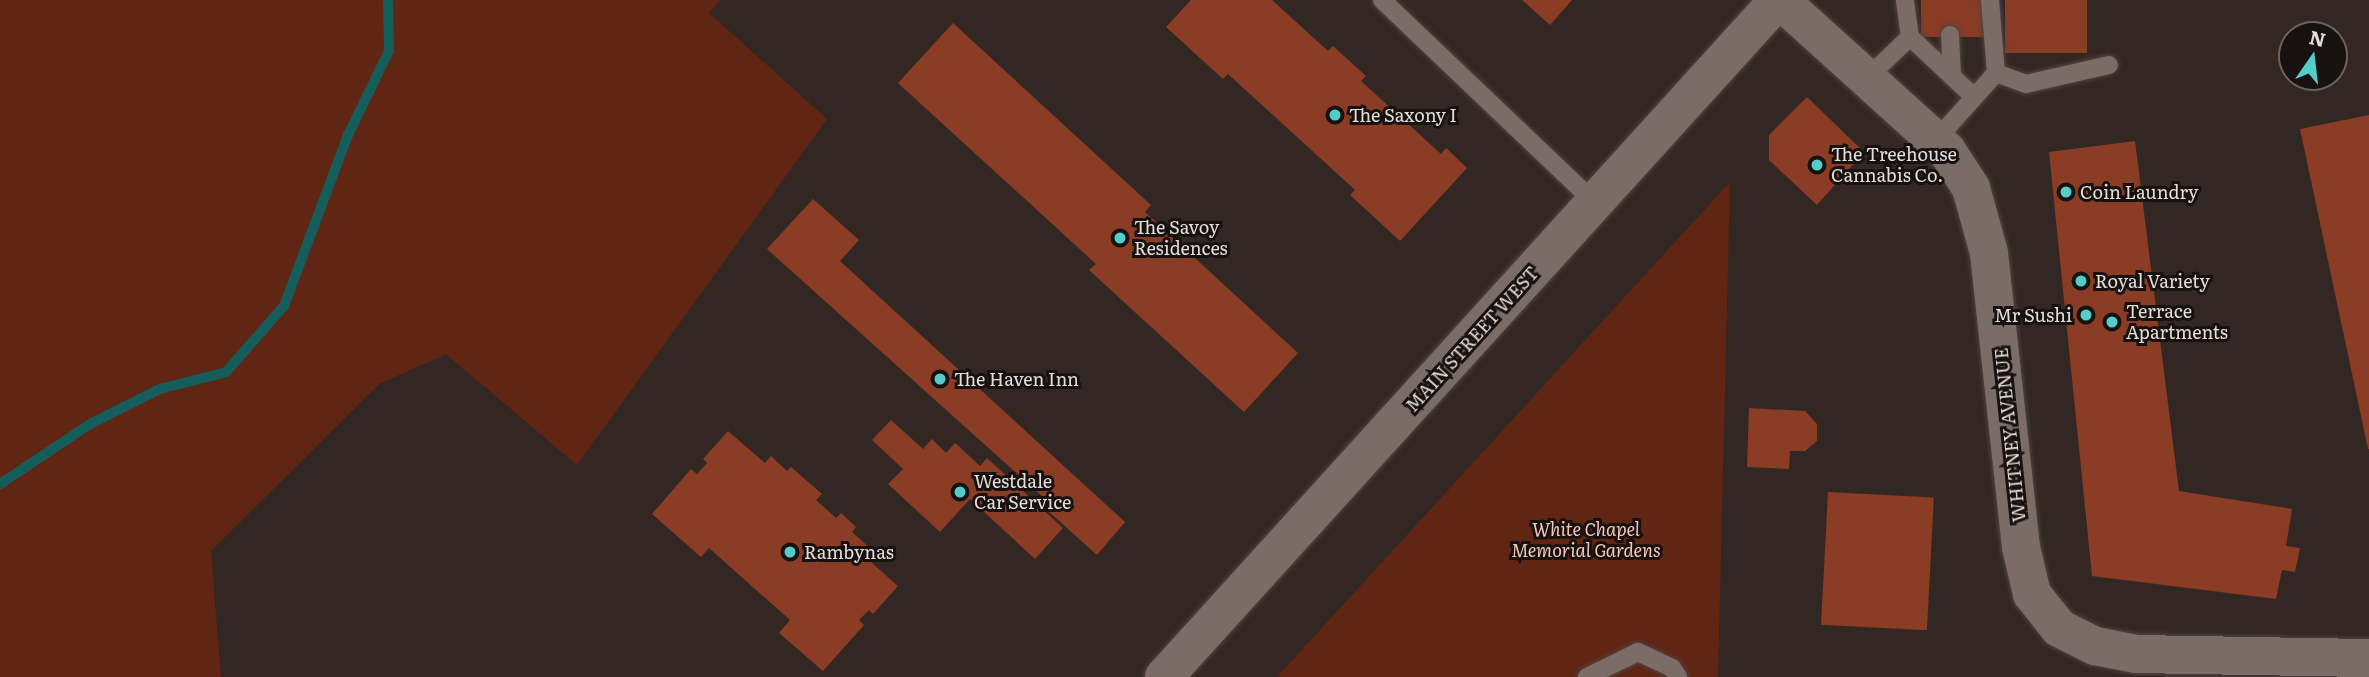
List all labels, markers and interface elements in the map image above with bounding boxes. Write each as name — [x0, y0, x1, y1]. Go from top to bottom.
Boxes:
north arrow — [2278, 21, 2348, 91]
text: N — [2306, 22, 2329, 53]
place label: The Saxony I — [1349, 104, 1457, 126]
marker: The Saxony I — [1327, 107, 1343, 123]
place label: The Treehouse Cannabis Co. — [1831, 144, 1957, 186]
marker: The Treehouse Cannabis Co. — [1809, 157, 1825, 173]
place label: Coin Laundry — [2080, 181, 2198, 203]
marker: Coin Laundry — [2058, 184, 2074, 200]
place label: The Savoy Residences — [1134, 217, 1228, 260]
marker: The Savoy Residences — [1112, 230, 1128, 246]
street label: MAIN STREET WEST — [1401, 262, 1543, 416]
place label: Royal Variety — [2095, 270, 2210, 292]
marker: Royal Variety — [2073, 273, 2089, 289]
place label: Terrace Apartments — [2126, 301, 2228, 344]
place label: Mr Sushi — [1994, 304, 2072, 326]
marker: Mr Sushi — [2078, 307, 2094, 323]
marker: Terrace Apartments — [2104, 314, 2120, 330]
street label: WHITNEY AVENUE — [1990, 347, 2030, 523]
place label: The Haven Inn — [954, 368, 1079, 390]
marker: The Haven Inn — [932, 371, 948, 387]
place label: Westdale Car Service — [974, 471, 1071, 514]
marker: Westdale Car Service — [952, 484, 968, 500]
park label: White Chapel Memorial Gardens — [1511, 519, 1661, 562]
place label: Rambynas — [804, 541, 894, 563]
marker: Rambynas — [782, 544, 798, 560]

